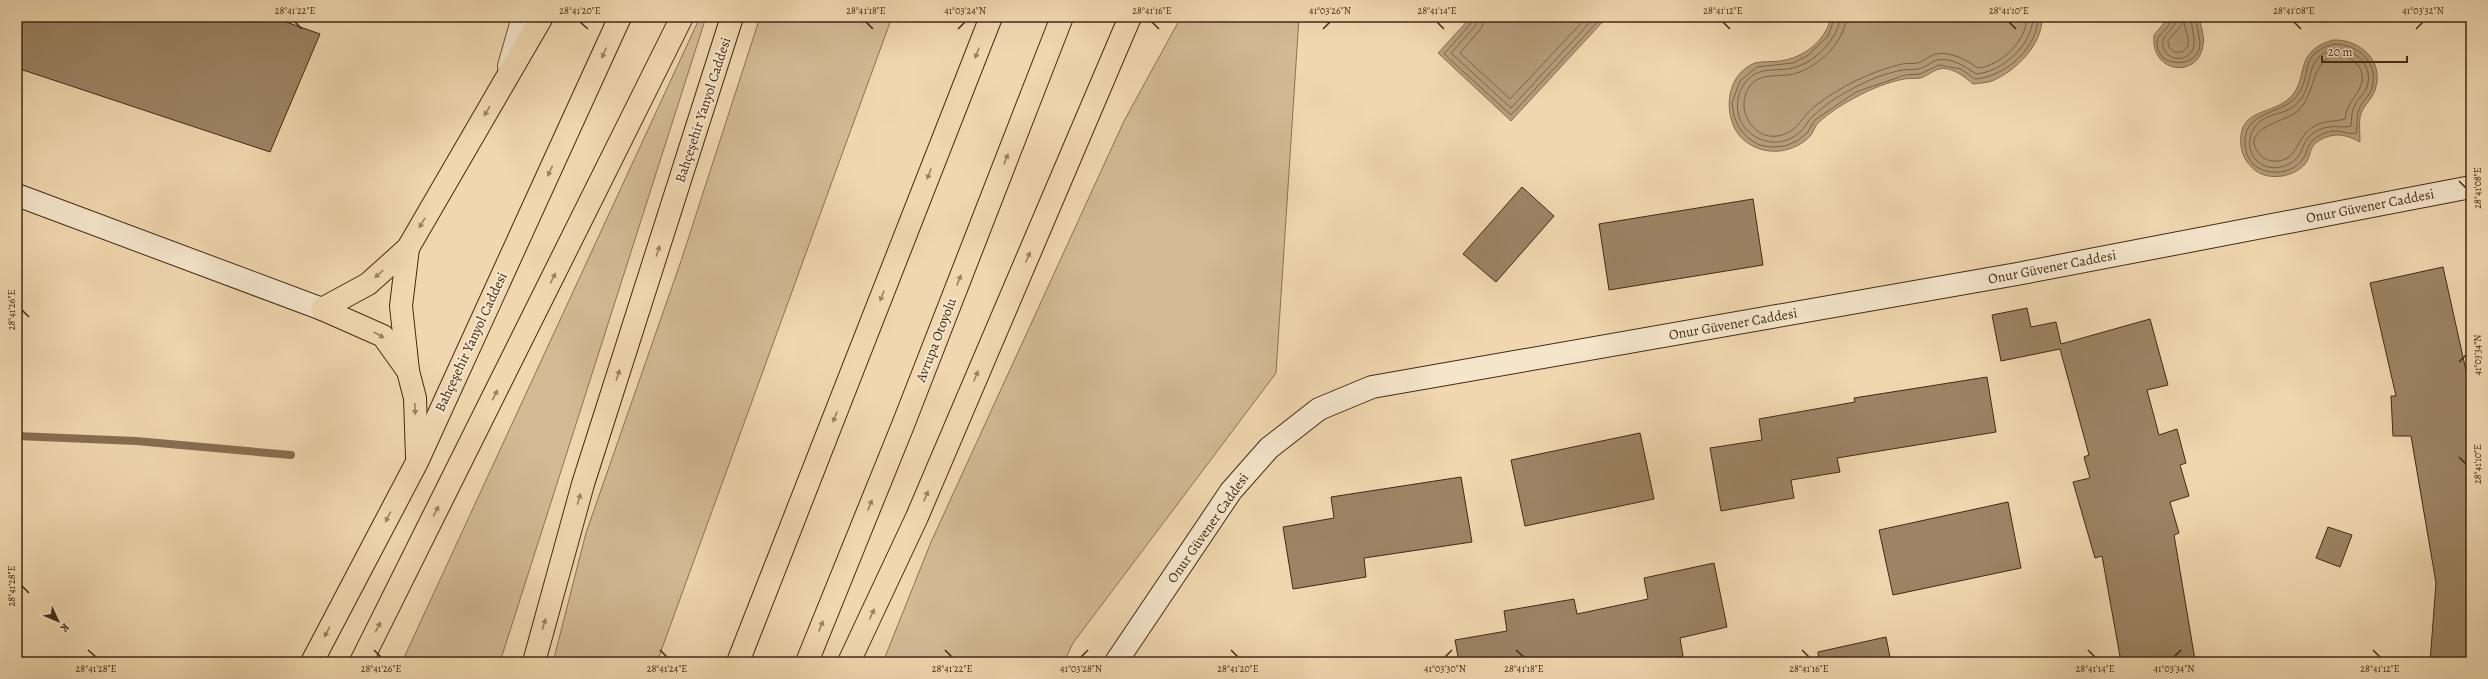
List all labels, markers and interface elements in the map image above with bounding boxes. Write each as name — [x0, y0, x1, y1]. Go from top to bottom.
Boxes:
text: 28°41'22"E — [275, 4, 315, 17]
text: 28°41'20"E — [559, 4, 601, 17]
text: 28°41'18"E — [846, 4, 886, 17]
text: 41°03'24"N — [944, 4, 986, 17]
text: 28°41'16"E — [1132, 4, 1172, 17]
text: 41°03'26"N — [1309, 4, 1351, 17]
text: 28°41'14"E — [1417, 4, 1457, 17]
text: 28°41'12"E — [1703, 4, 1743, 17]
text: 28°41'10"E — [1989, 4, 2029, 17]
text: 28°41'08"E — [2273, 4, 2315, 17]
text: 41°03'32"N — [2402, 4, 2444, 17]
street label: Bahçeşehir Yanyol Caddesi — [671, 35, 736, 185]
scale bar — [2322, 38, 2407, 64]
text: 20 m — [2328, 44, 2352, 60]
one-way arrow — [600, 47, 606, 59]
one-way arrow — [973, 48, 979, 60]
one-way arrow — [484, 105, 491, 117]
one-way arrow — [1003, 153, 1009, 165]
one-way arrow — [547, 165, 553, 177]
text: 28°41'08"E — [2471, 167, 2484, 209]
one-way arrow — [926, 169, 932, 181]
street label: Onur Güvener Caddesi — [2304, 184, 2436, 228]
one-way arrow — [418, 218, 425, 229]
one-way arrow — [655, 245, 661, 257]
street label: Onur Güvener Caddesi — [1986, 245, 2118, 289]
one-way arrow — [1025, 251, 1031, 262]
one-way arrow — [374, 269, 384, 279]
street label: Bahçeşehir Yanyol Caddesi — [430, 269, 512, 415]
one-way arrow — [550, 273, 556, 284]
one-way arrow — [956, 275, 962, 286]
text: 28°41'26"E — [5, 290, 18, 330]
one-way arrow — [879, 290, 885, 302]
street label: Avrupa Otoyolu — [911, 295, 961, 386]
street label: Onur Güvener Caddesi — [1667, 303, 1799, 345]
one-way arrow — [373, 332, 385, 339]
text: 41°03'34"N — [2471, 334, 2484, 376]
one-way arrow — [615, 369, 621, 381]
one-way arrow — [973, 370, 979, 381]
one-way arrow — [491, 389, 498, 400]
one-way arrow — [412, 403, 418, 416]
one-way arrow — [832, 411, 838, 423]
text: 28°41'10"E — [2471, 444, 2484, 484]
street label: Onur Güvener Caddesi — [1163, 469, 1253, 587]
one-way arrow — [923, 490, 929, 501]
one-way arrow — [576, 493, 582, 505]
one-way arrow — [867, 500, 873, 511]
one-way arrow — [433, 505, 440, 517]
one-way arrow — [385, 511, 391, 523]
text: 28°41'28"E — [5, 566, 18, 606]
north arrow — [38, 601, 78, 641]
one-way arrow — [869, 608, 875, 619]
one-way arrow — [541, 618, 547, 630]
text: K — [56, 620, 73, 636]
one-way arrow — [818, 620, 824, 631]
one-way arrow — [375, 621, 381, 633]
one-way arrow — [324, 626, 331, 638]
text: 28°41'28"E — [76, 662, 116, 675]
text: 28°41'26"E — [361, 662, 401, 675]
text: 28°41'24"E — [647, 662, 687, 675]
text: 28°41'22"E — [932, 662, 972, 675]
text: 41°03'28"N — [1060, 662, 1102, 675]
text: 28°41'20"E — [1217, 662, 1259, 675]
text: 41°03'30"N — [1424, 662, 1466, 675]
text: 28°41'18"E — [1504, 662, 1544, 675]
text: 28°41'16"E — [1789, 662, 1829, 675]
text: 28°41'14"E — [2075, 662, 2115, 675]
text: 41°03'34"N — [2153, 662, 2195, 675]
text: 28°41'12"E — [2360, 662, 2400, 675]

